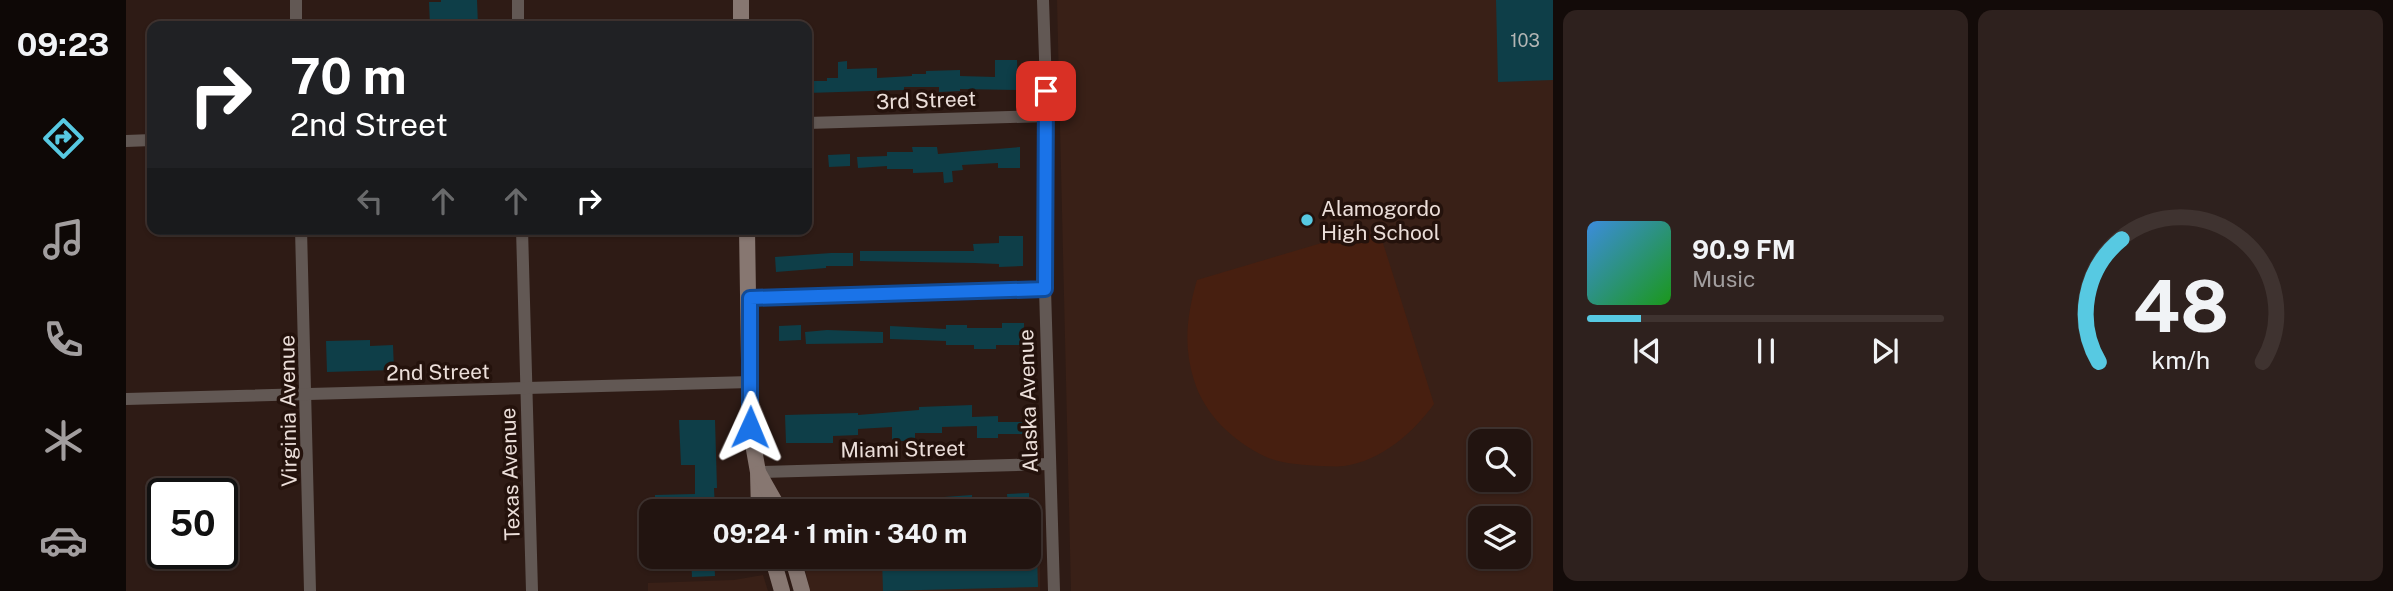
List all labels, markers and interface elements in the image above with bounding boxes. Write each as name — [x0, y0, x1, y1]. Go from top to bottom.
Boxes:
text: 09:23 — [17, 26, 109, 63]
house number: 103 — [1510, 30, 1540, 51]
text: 70 m — [290, 47, 407, 105]
icon: right — [175, 49, 266, 140]
pin — [1016, 61, 1076, 121]
icon: arrive — [1027, 72, 1065, 110]
street label: 3rd Street — [875, 86, 977, 114]
text: 2nd Street — [290, 106, 448, 143]
icon: directions — [39, 114, 88, 163]
icon: left — [351, 182, 389, 220]
icon: ahead — [424, 182, 462, 220]
icon: ahead — [497, 182, 535, 220]
icon: right — [570, 182, 608, 220]
place label: Alamogordo High School — [1321, 196, 1441, 245]
marker: Alamogordo High School — [1299, 212, 1315, 228]
icon: music — [39, 215, 88, 264]
text: 90.9 FM — [1692, 234, 1796, 265]
text: 48 — [2132, 263, 2229, 348]
text: Music — [1692, 265, 1756, 292]
icon: phone — [39, 315, 88, 364]
street label: Alaska Avenue — [1013, 329, 1043, 473]
icon: previous — [1628, 332, 1666, 370]
icon: pause — [1747, 332, 1785, 370]
icon: next — [1866, 332, 1904, 370]
street label: Virginia Avenue — [274, 335, 302, 487]
text: km/h — [2151, 344, 2210, 374]
street label: 2nd Street — [386, 359, 490, 385]
position arrow — [713, 390, 787, 464]
street label: Texas Avenue — [495, 407, 525, 541]
icon: climate — [39, 416, 88, 465]
map controls — [1468, 429, 1531, 569]
button: search — [1468, 429, 1531, 492]
street label: Miami Street — [840, 435, 966, 463]
speed limit sign: 50 — [147, 478, 238, 569]
button: layers — [1468, 506, 1531, 569]
icon: car — [39, 516, 88, 565]
text: 09:24 · 1 min · 340 m — [713, 518, 967, 549]

